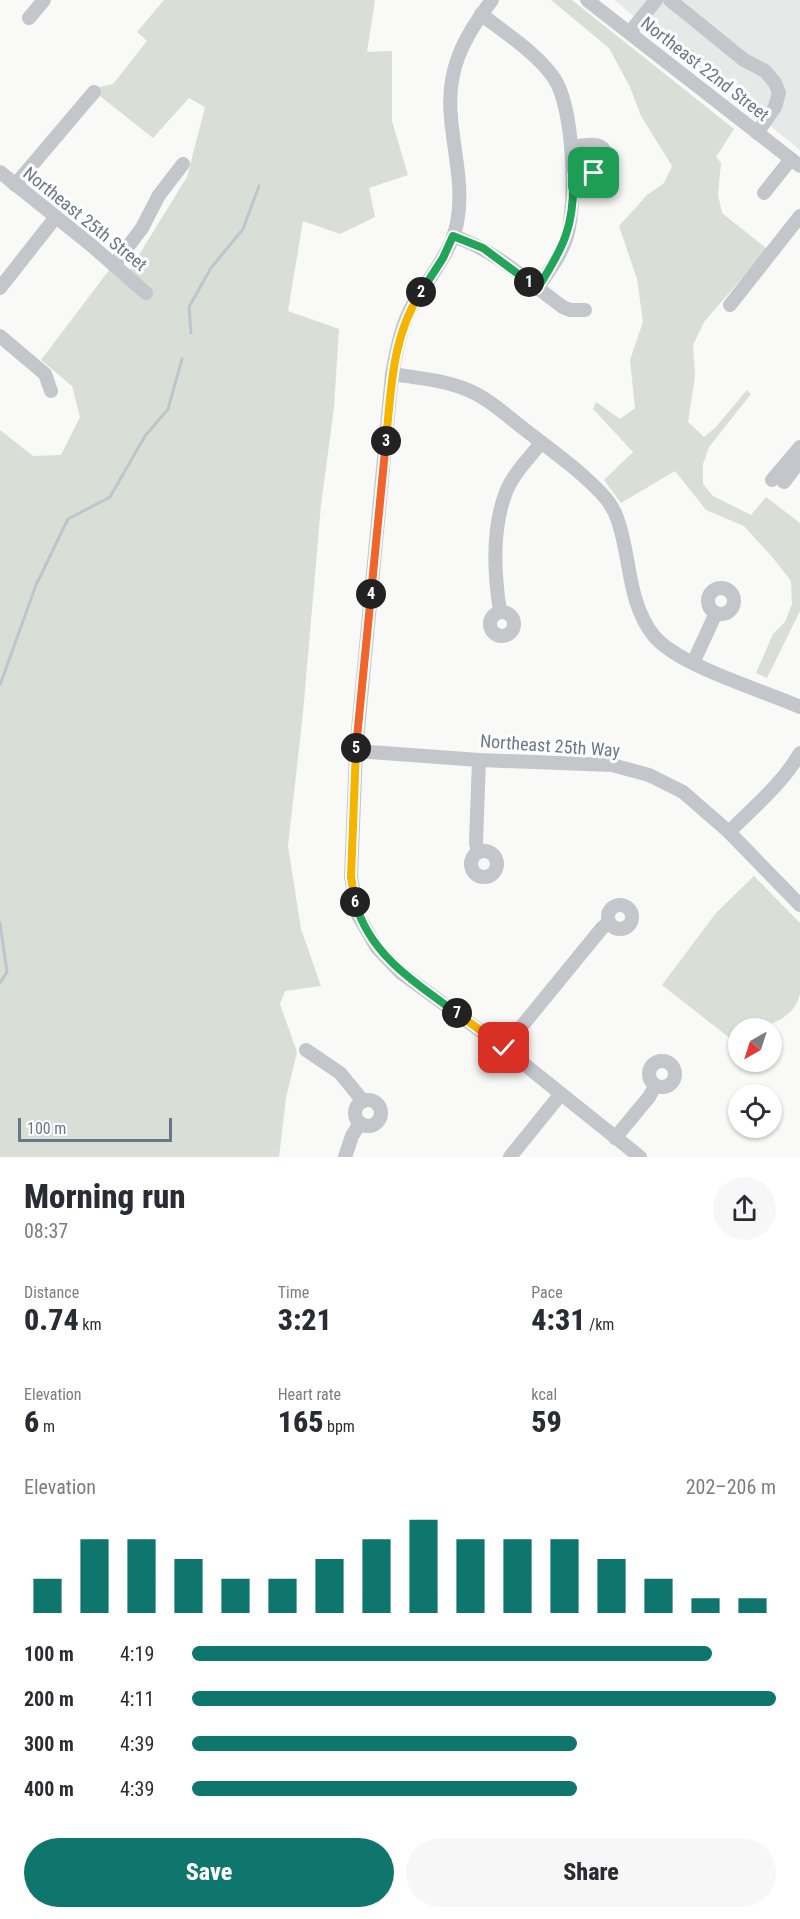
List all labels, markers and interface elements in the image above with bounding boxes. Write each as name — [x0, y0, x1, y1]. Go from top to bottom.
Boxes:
street label: Northeast 22nd Street — [637, 12, 773, 125]
pin — [568, 147, 619, 198]
icon: arrive — [577, 156, 610, 189]
street label: Northeast 25th Street — [19, 162, 151, 275]
pin: 1 — [514, 267, 544, 297]
text: 1 — [525, 272, 533, 291]
pin: 2 — [406, 277, 436, 307]
text: 2 — [417, 282, 425, 301]
pin: 3 — [371, 426, 401, 456]
text: 3 — [382, 431, 390, 450]
pin: 4 — [356, 579, 386, 609]
text: 4 — [367, 584, 375, 603]
street label: Northeast 25th Way — [479, 730, 621, 761]
pin: 5 — [341, 733, 371, 763]
text: 5 — [352, 738, 360, 757]
pin: 6 — [340, 887, 370, 917]
text: 6 — [351, 892, 359, 911]
pin: 7 — [442, 998, 472, 1028]
text: 7 — [453, 1003, 461, 1022]
north arrow — [728, 1018, 782, 1072]
map controls — [728, 1018, 782, 1138]
pin — [478, 1022, 529, 1073]
icon: check — [487, 1031, 520, 1064]
button: locate — [728, 1084, 782, 1138]
scale bar — [18, 1115, 172, 1142]
text: 100 m — [27, 1119, 66, 1138]
text: Morning run — [24, 1177, 186, 1216]
button: share — [713, 1177, 776, 1240]
text: 08:37 — [24, 1219, 68, 1243]
text: Distance — [24, 1283, 79, 1302]
text: Time — [278, 1283, 309, 1302]
text: Pace — [531, 1283, 563, 1302]
text: 0.74 — [24, 1302, 79, 1337]
text: 3:21 — [278, 1302, 332, 1337]
text: 4:31 — [531, 1302, 586, 1337]
text: km — [79, 1315, 102, 1334]
text: /km — [586, 1315, 614, 1334]
text: Elevation — [24, 1385, 82, 1404]
text: Heart rate — [278, 1385, 341, 1404]
text: kcal — [531, 1385, 557, 1404]
text: 6 — [24, 1404, 39, 1439]
text: 165 — [278, 1404, 323, 1439]
text: 59 — [531, 1404, 562, 1439]
text: m — [39, 1417, 55, 1436]
text: bpm — [323, 1417, 355, 1436]
text: Elevation — [24, 1475, 96, 1499]
text: 202–206 m — [686, 1475, 776, 1499]
text: 100 m — [24, 1642, 74, 1666]
text: 4:19 — [120, 1642, 154, 1666]
text: 200 m — [24, 1687, 74, 1711]
text: 4:11 — [120, 1687, 154, 1711]
text: 300 m — [24, 1732, 74, 1756]
text: 4:39 — [120, 1732, 154, 1756]
text: 400 m — [24, 1777, 74, 1801]
text: 4:39 — [120, 1777, 154, 1801]
button: Save — [24, 1838, 394, 1907]
button: Share — [406, 1838, 776, 1907]

